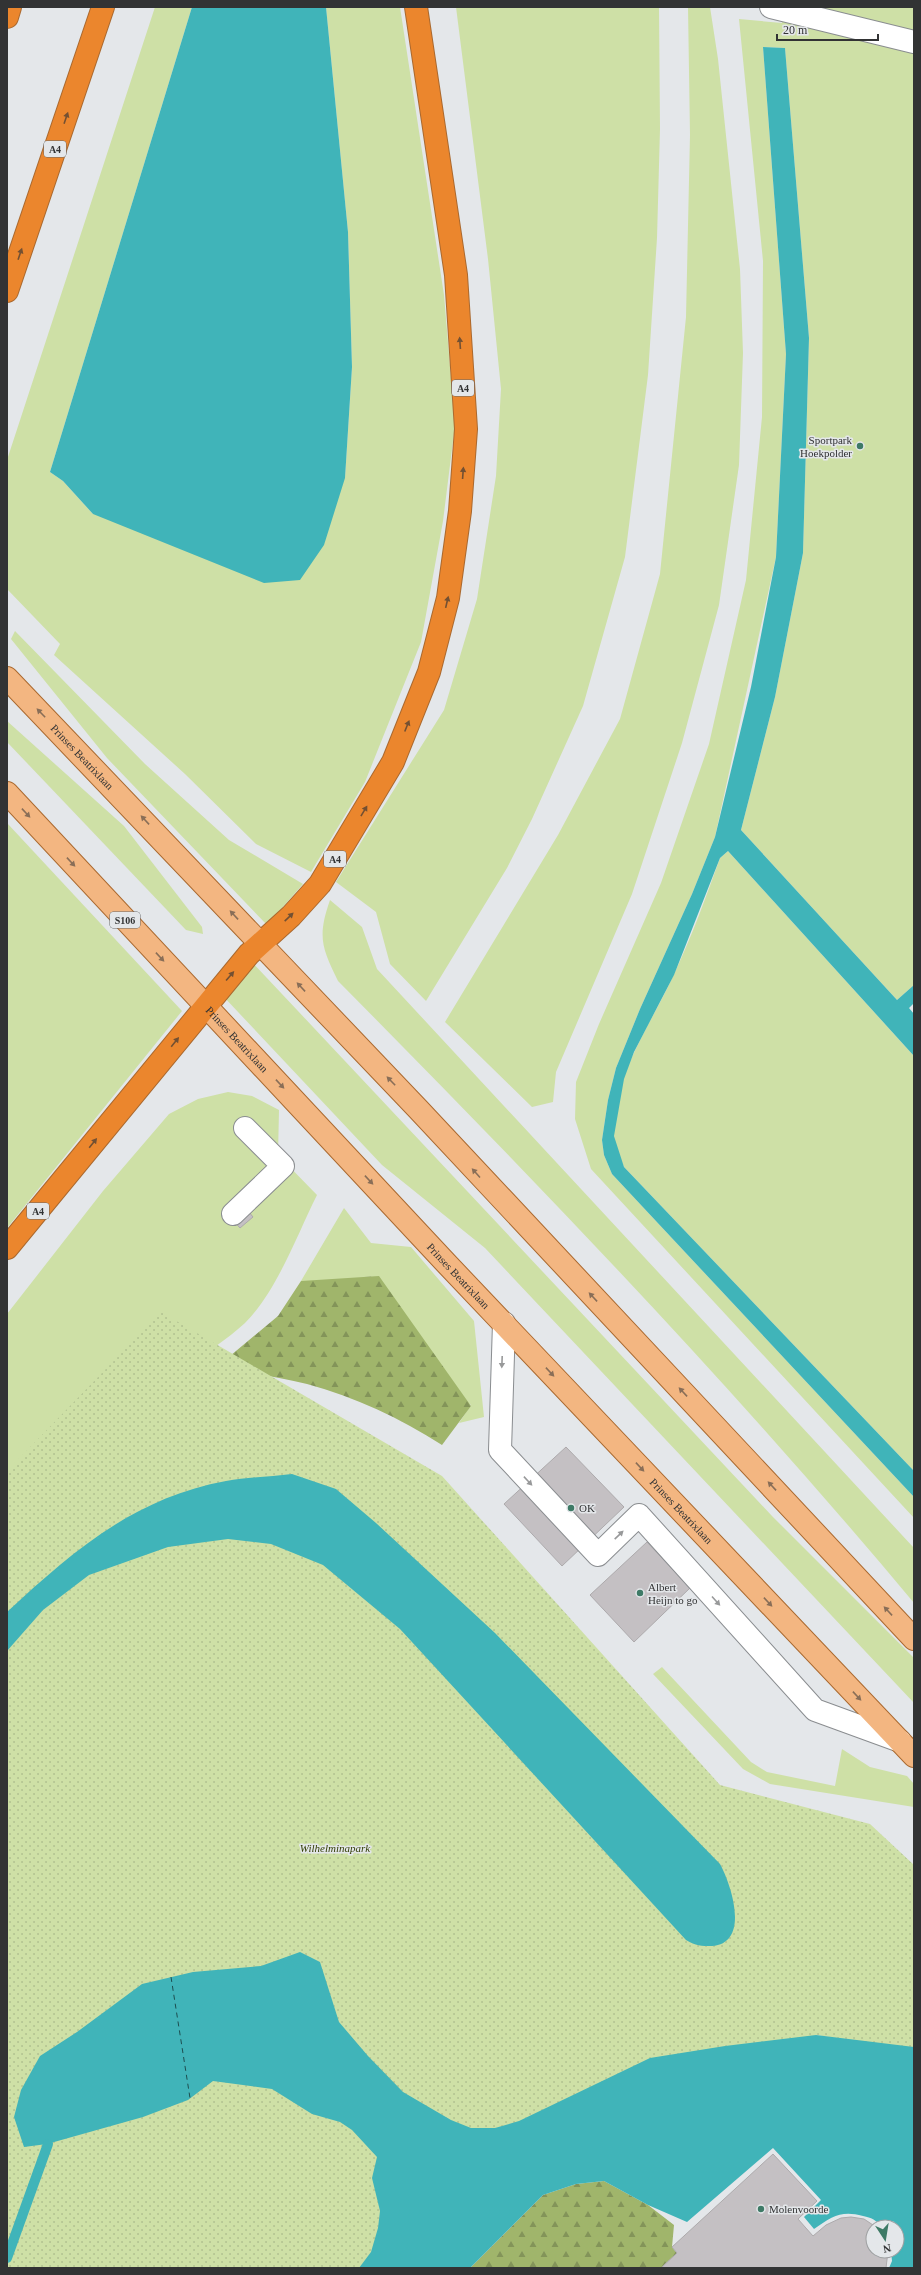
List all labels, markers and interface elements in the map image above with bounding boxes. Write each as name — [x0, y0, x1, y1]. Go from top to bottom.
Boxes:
scale bar — [777, 16, 878, 42]
text: 20 m — [783, 23, 808, 37]
one-way arrow — [63, 112, 69, 124]
road number: A4 — [44, 141, 66, 157]
one-way arrow — [17, 248, 23, 260]
one-way arrow — [457, 337, 464, 349]
road number: A4 — [452, 380, 474, 396]
place label: Sportpark Hoekpolder — [800, 434, 852, 459]
marker: Sportpark Hoekpolder — [855, 441, 865, 451]
one-way arrow — [459, 467, 466, 479]
one-way arrow — [444, 596, 450, 608]
one-way arrow — [36, 708, 46, 718]
one-way arrow — [405, 719, 411, 731]
street label: Prinses Beatrixlaan — [48, 722, 116, 792]
one-way arrow — [360, 805, 367, 817]
one-way arrow — [21, 808, 31, 818]
one-way arrow — [140, 815, 149, 825]
road number: A4 — [324, 851, 346, 867]
one-way arrow — [66, 857, 76, 867]
one-way arrow — [229, 910, 238, 920]
road number: S106 — [110, 912, 140, 928]
one-way arrow — [284, 912, 294, 922]
one-way arrow — [155, 952, 165, 962]
one-way arrow — [226, 971, 235, 981]
one-way arrow — [296, 982, 306, 992]
street label: Prinses Beatrixlaan — [204, 1004, 271, 1075]
one-way arrow — [171, 1037, 179, 1048]
one-way arrow — [386, 1076, 396, 1086]
one-way arrow — [276, 1079, 285, 1089]
one-way arrow — [89, 1138, 98, 1149]
one-way arrow — [471, 1168, 481, 1178]
one-way arrow — [364, 1174, 373, 1185]
road number: A4 — [27, 1203, 49, 1219]
street label: Prinses Beatrixlaan — [425, 1241, 492, 1311]
one-way arrow — [588, 1292, 598, 1302]
one-way arrow — [499, 1356, 506, 1368]
one-way arrow — [546, 1367, 555, 1377]
one-way arrow — [678, 1387, 687, 1397]
one-way arrow — [635, 1462, 645, 1472]
one-way arrow — [524, 1475, 533, 1486]
street label: Prinses Beatrixlaan — [648, 1476, 715, 1546]
one-way arrow — [767, 1481, 777, 1491]
place label: OK — [579, 1502, 595, 1514]
marker: OK — [566, 1503, 576, 1513]
one-way arrow — [614, 1531, 623, 1540]
place label: Albert Heijn to go — [648, 1581, 698, 1606]
marker: Albert Heijn to go — [635, 1588, 645, 1598]
one-way arrow — [712, 1596, 721, 1606]
one-way arrow — [763, 1597, 773, 1607]
one-way arrow — [883, 1606, 892, 1616]
one-way arrow — [852, 1691, 862, 1701]
park label: Wilhelminapark — [300, 1842, 371, 1854]
place label: Molenvoorde — [769, 2203, 828, 2215]
marker: Molenvoorde — [756, 2204, 766, 2214]
north arrow — [865, 2219, 905, 2259]
text: N — [882, 2242, 892, 2255]

